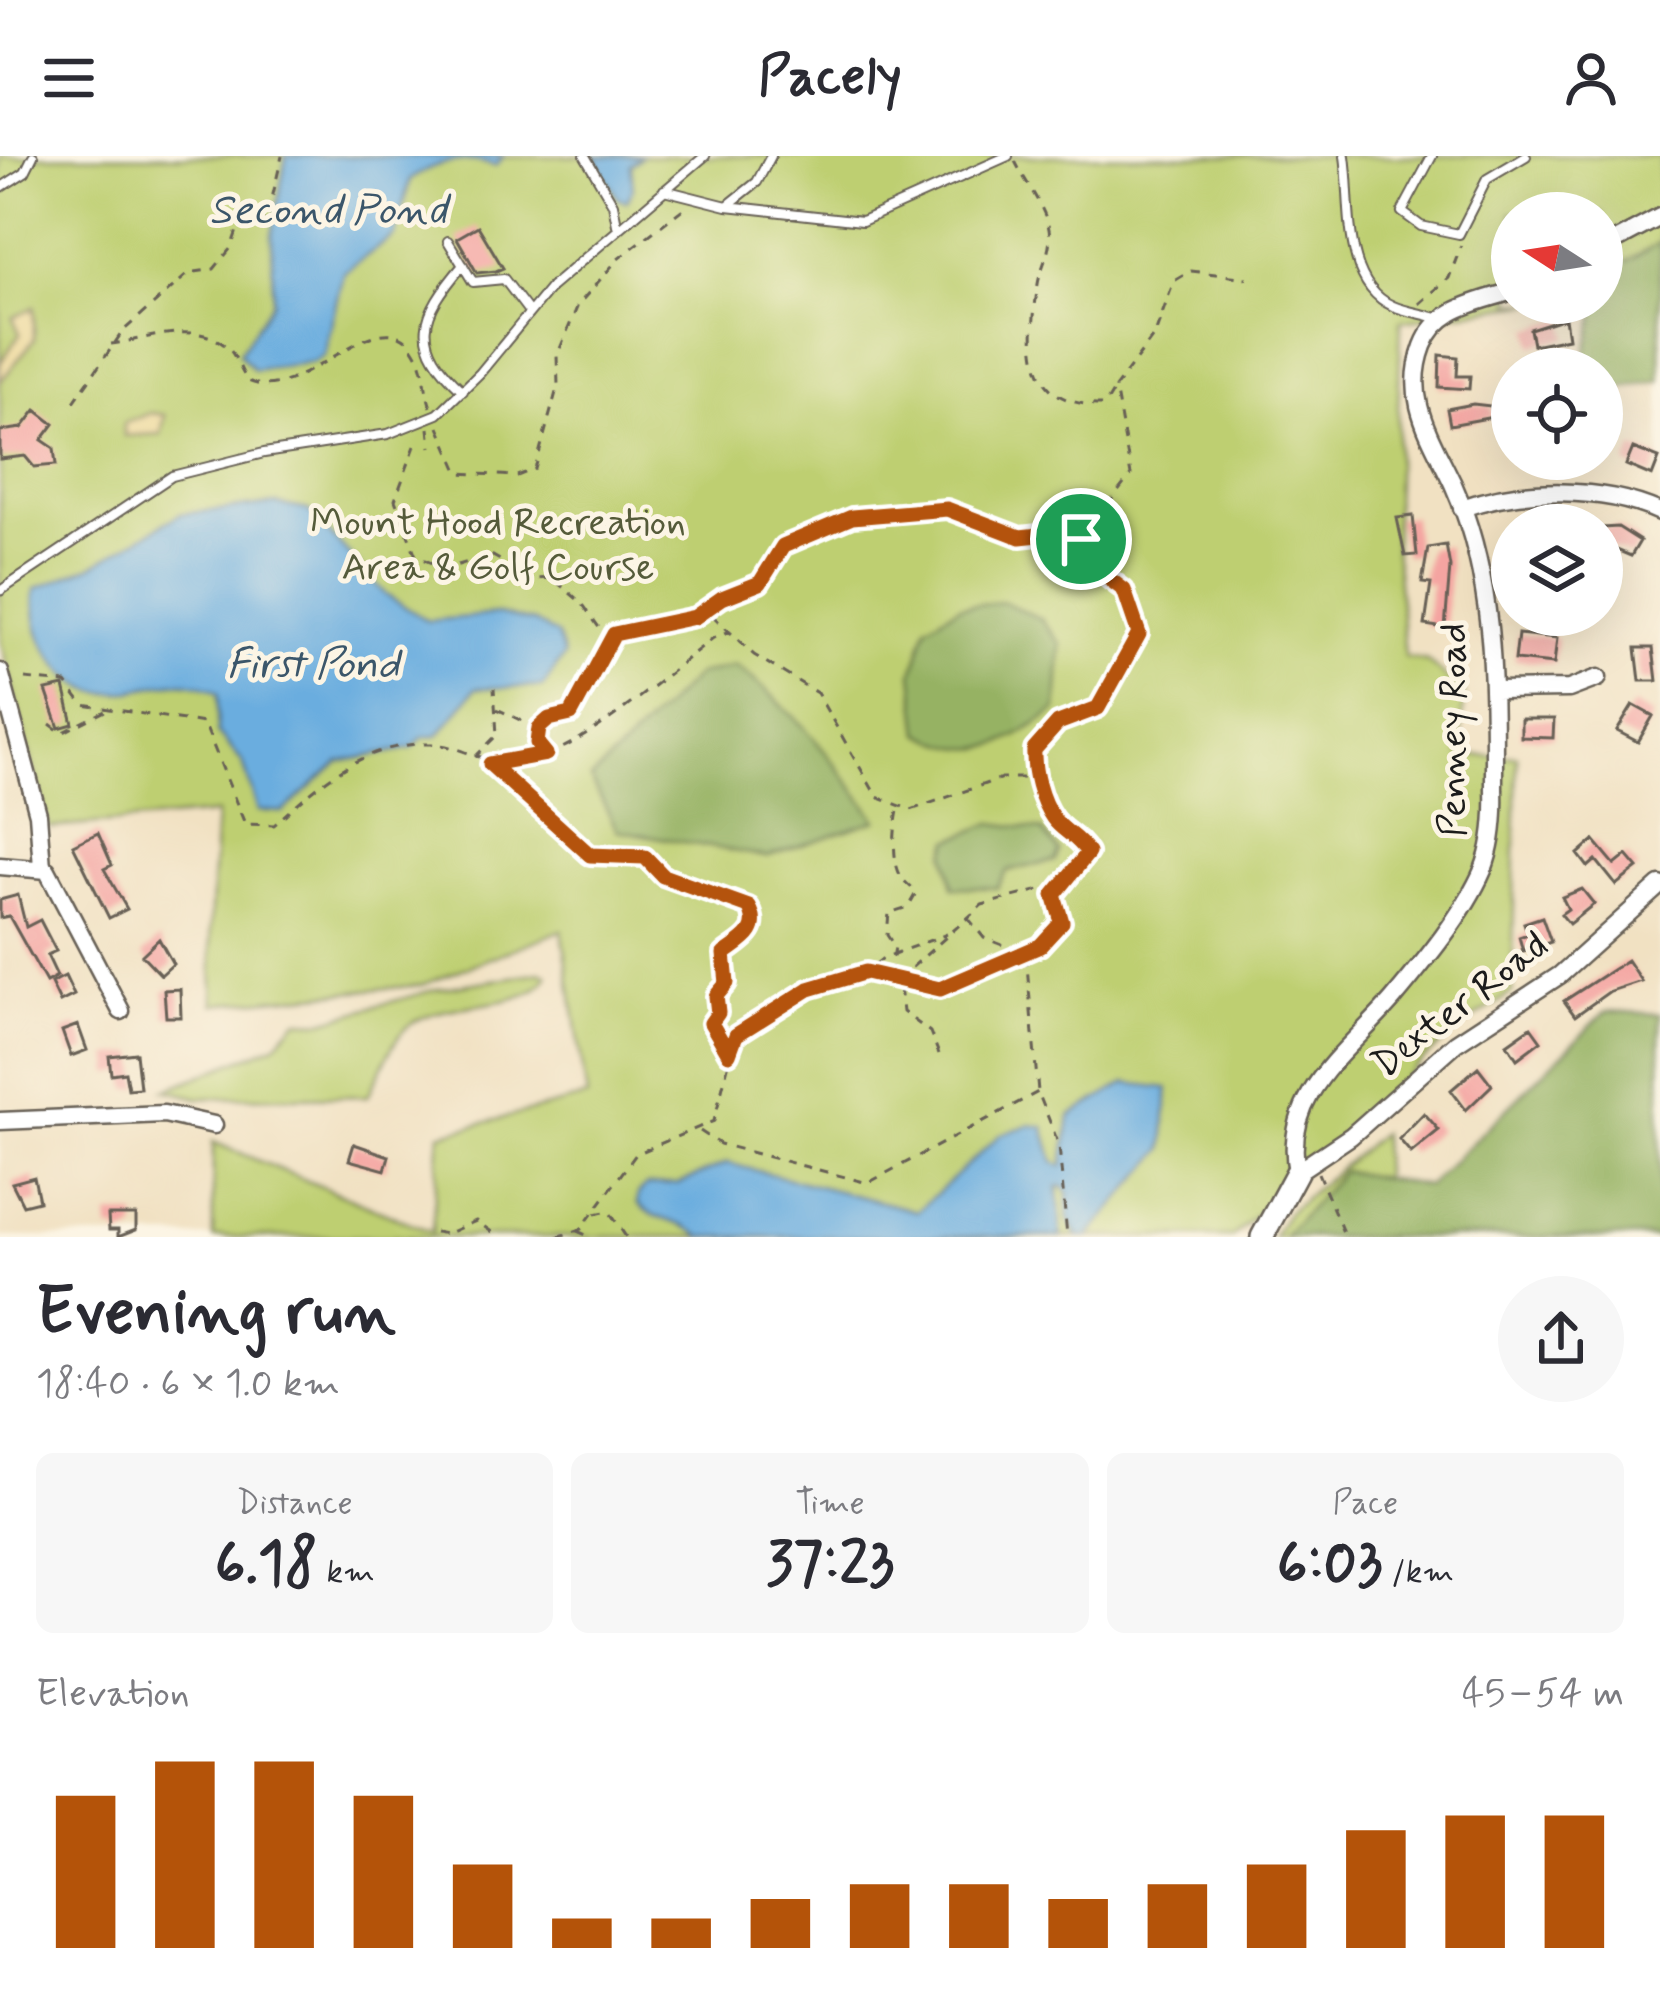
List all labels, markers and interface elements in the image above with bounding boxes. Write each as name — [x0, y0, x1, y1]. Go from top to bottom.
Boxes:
text: Pacely — [758, 43, 902, 114]
icon: menu — [36, 45, 102, 111]
icon: person — [1558, 45, 1624, 111]
water label: Second Pond — [209, 184, 452, 239]
north arrow — [1491, 192, 1623, 324]
map controls — [1491, 192, 1623, 636]
button: locate — [1491, 348, 1623, 480]
pin — [1030, 488, 1132, 590]
park label: Mount Hood Recreation Area & Golf Course — [310, 498, 686, 594]
button: layers — [1491, 504, 1623, 636]
icon: arrive — [1048, 506, 1114, 572]
street label: Penney Road — [1429, 623, 1480, 837]
water label: First Pond — [227, 638, 403, 693]
street label: Dexter Road — [1362, 921, 1560, 1091]
text: Evening run — [36, 1271, 396, 1357]
button: share — [1498, 1276, 1624, 1402]
text: 18:40 · 6 × 1.0 km — [36, 1359, 340, 1410]
text: Distance — [237, 1482, 353, 1526]
text: Time — [795, 1482, 865, 1526]
text: Pace — [1332, 1482, 1398, 1526]
text: 6.18 — [215, 1526, 318, 1605]
text: 37:23 — [766, 1526, 894, 1605]
text: 6:03 — [1277, 1526, 1382, 1605]
text: km — [318, 1551, 375, 1595]
text: /km — [1382, 1551, 1454, 1595]
text: Elevation — [36, 1669, 190, 1720]
text: 45–54 m — [1462, 1669, 1624, 1720]

